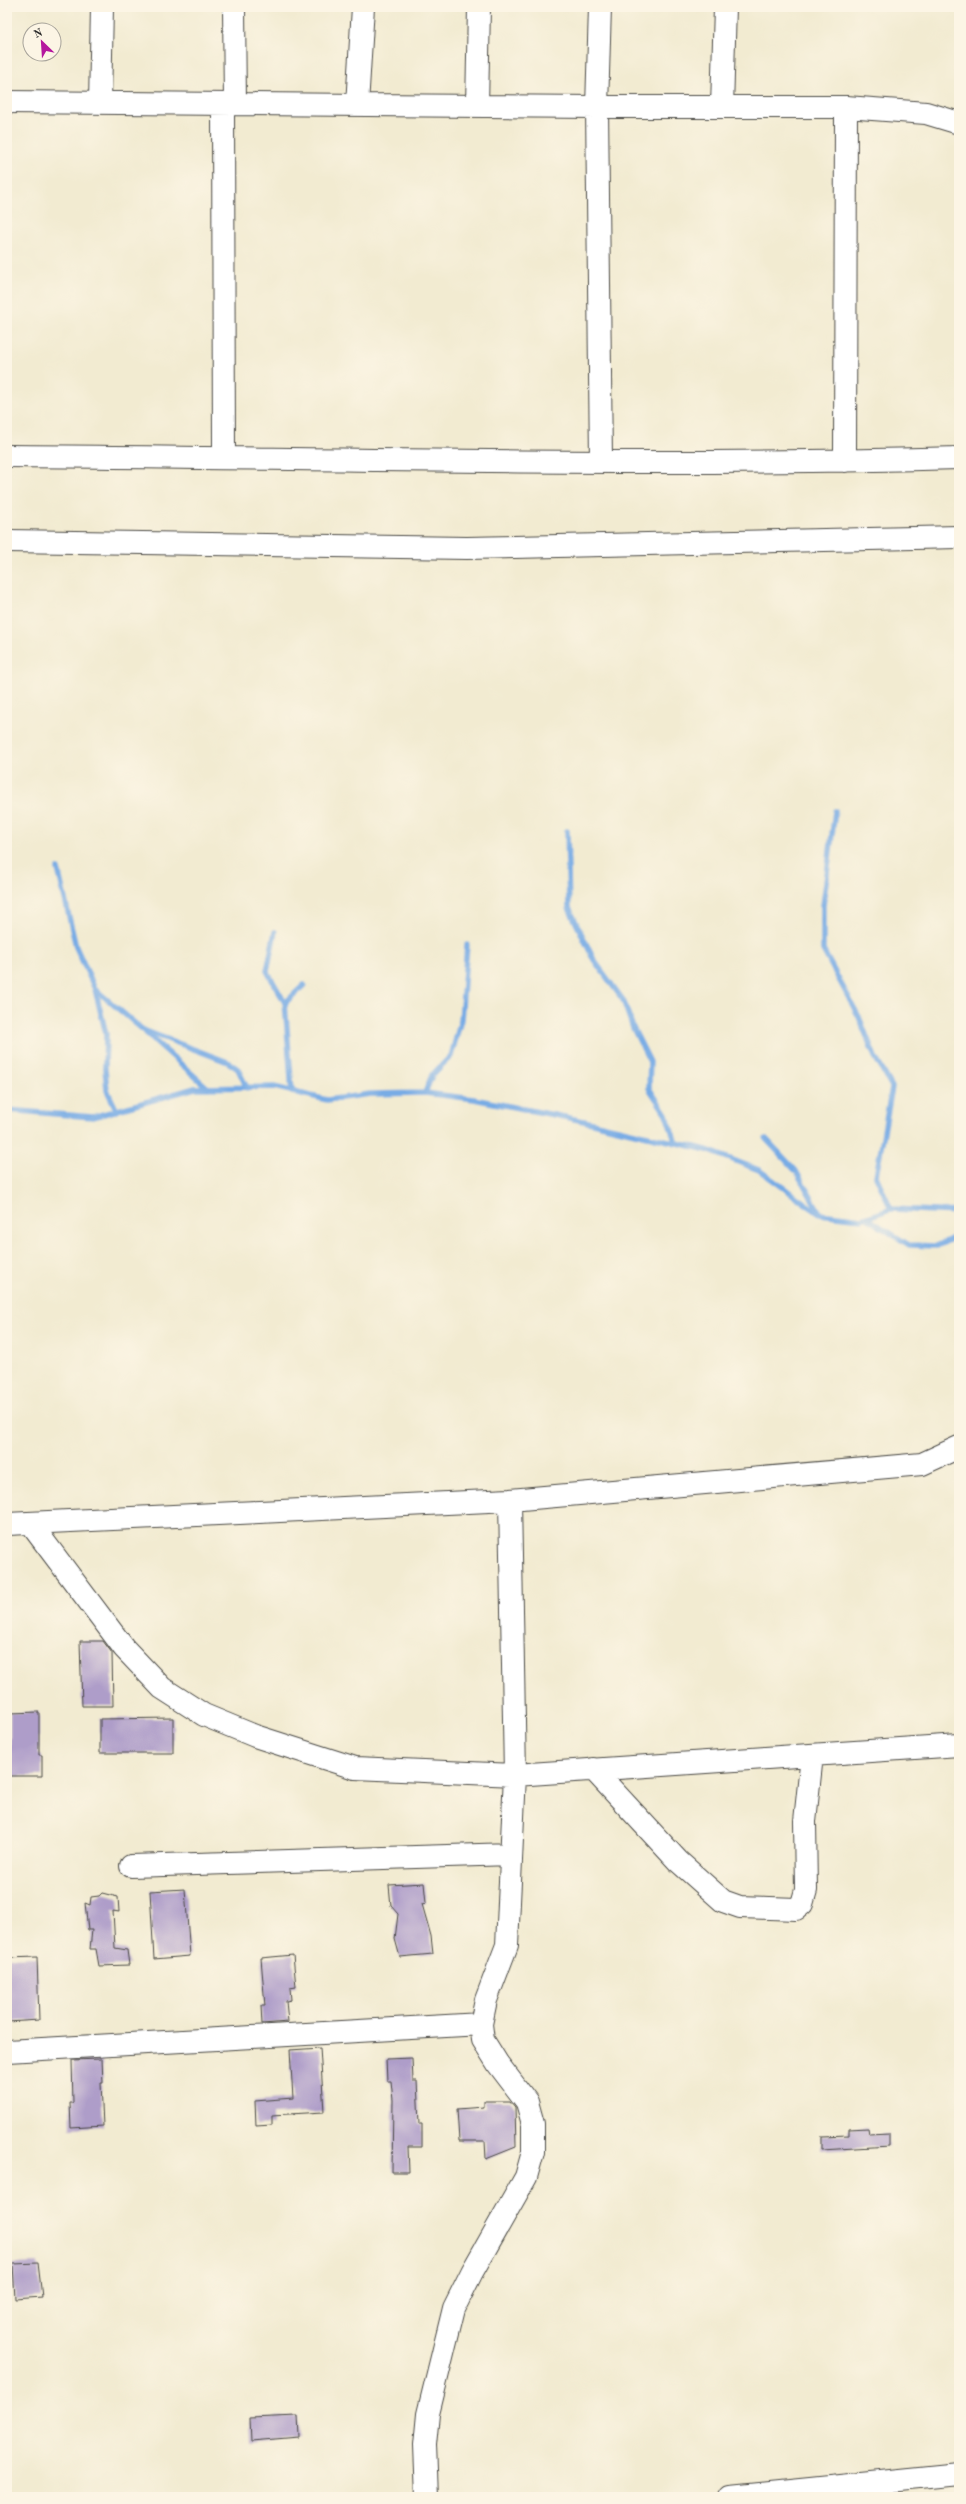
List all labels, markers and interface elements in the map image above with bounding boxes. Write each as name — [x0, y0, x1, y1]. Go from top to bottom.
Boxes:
north arrow — [22, 22, 62, 62]
text: N — [32, 27, 45, 41]

